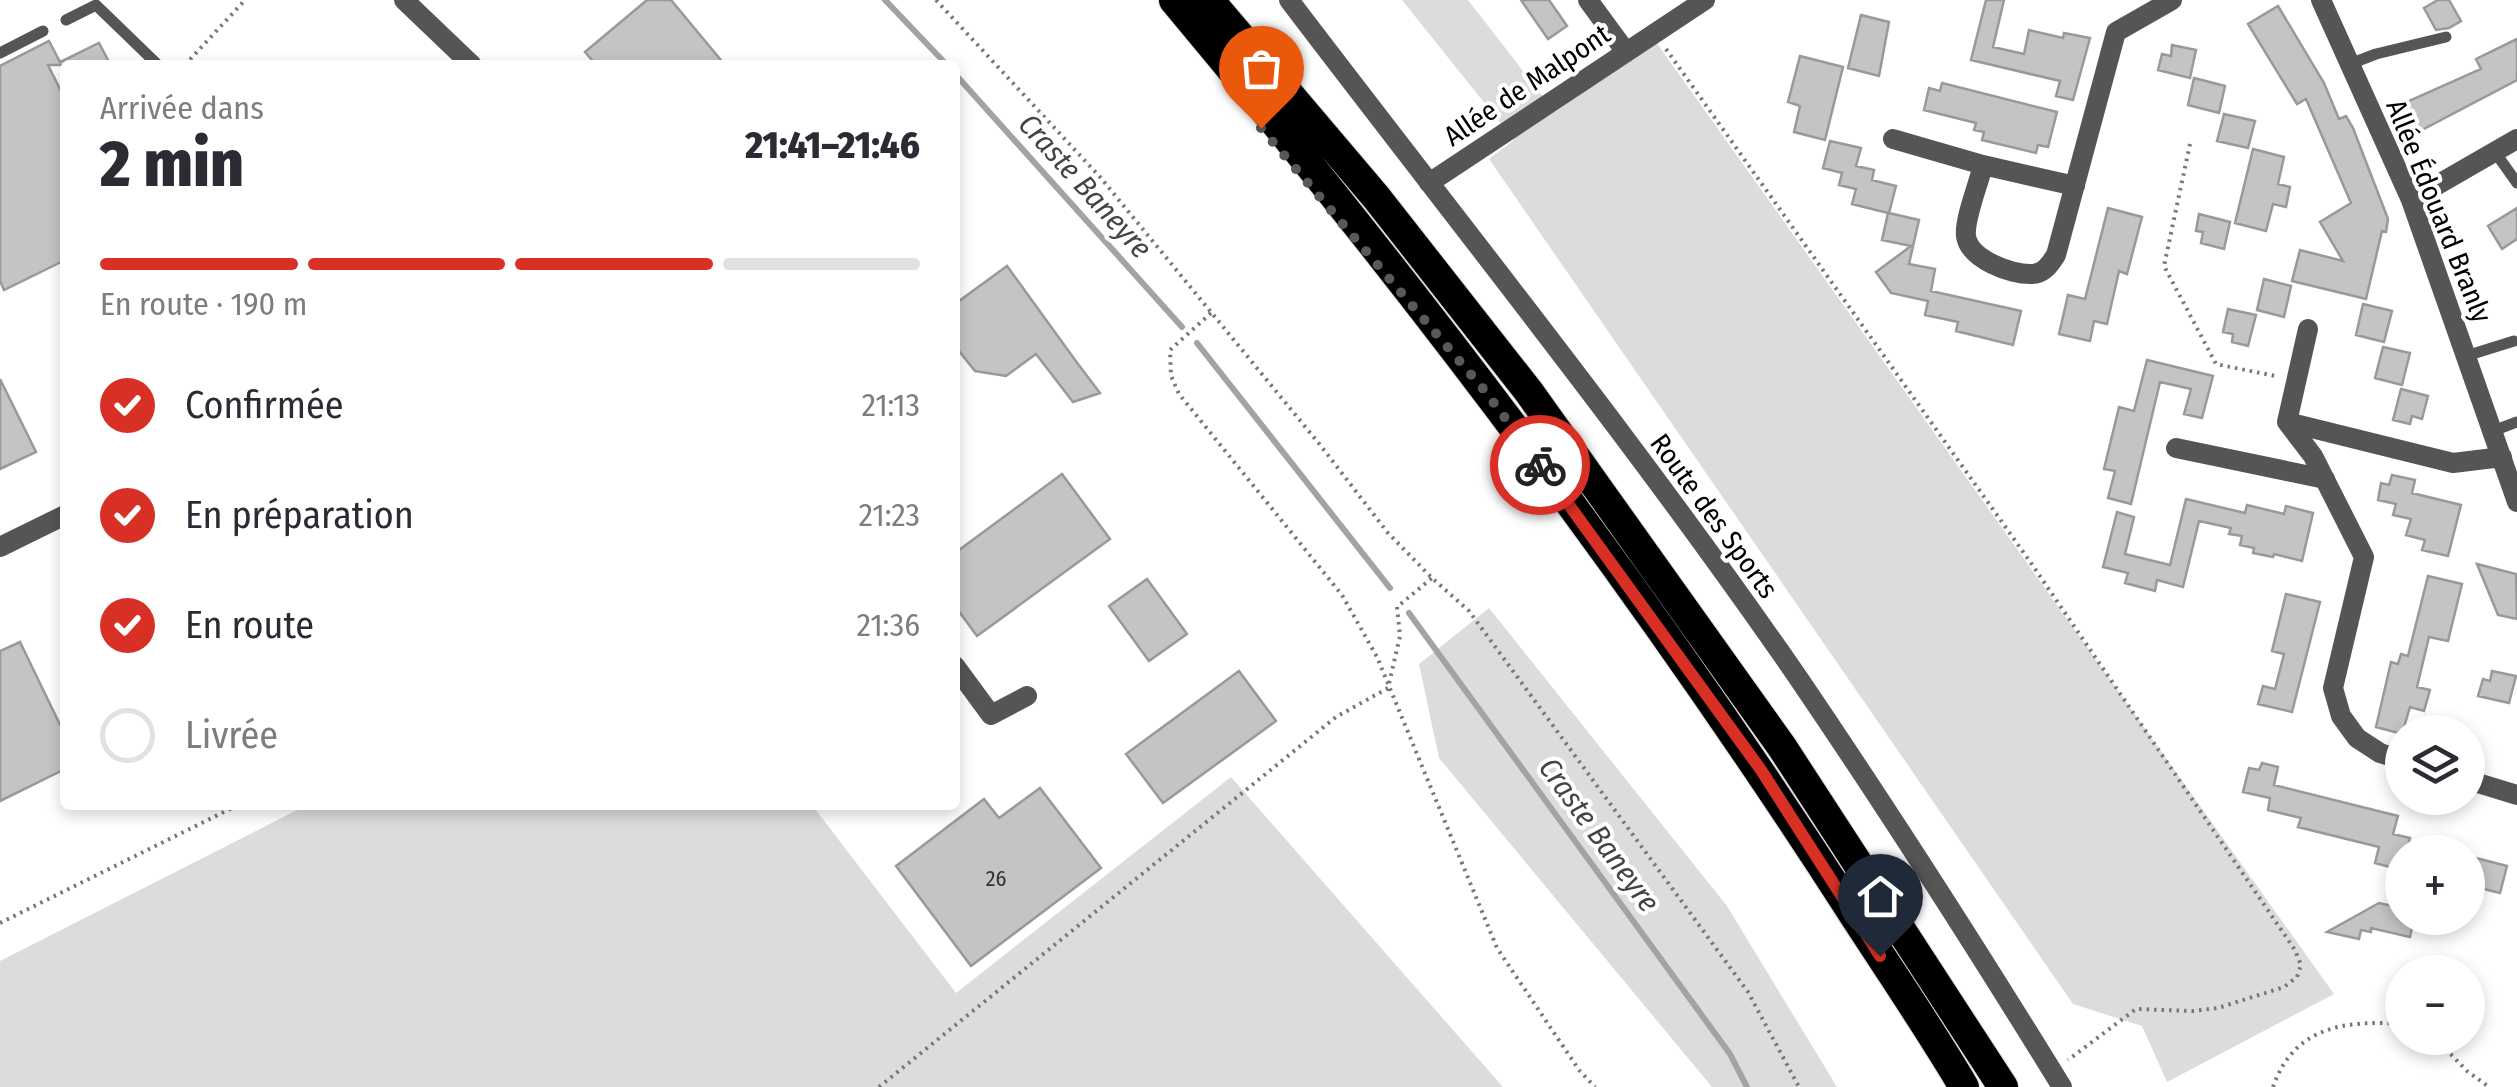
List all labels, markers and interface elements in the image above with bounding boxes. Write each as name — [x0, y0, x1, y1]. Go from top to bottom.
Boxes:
street label: Allée de Malpont — [1438, 17, 1617, 153]
pin — [1219, 26, 1304, 129]
icon: bag — [1234, 41, 1289, 96]
text: Arrivée dans — [100, 89, 264, 127]
street label: Allée Édouard Branly — [2379, 95, 2499, 328]
water label: Craste Baneyre — [1011, 106, 1159, 266]
text: 21:41–21:46 — [745, 122, 920, 168]
text: 2 min — [100, 125, 244, 203]
text: En route · 190 m — [100, 285, 307, 323]
icon: check — [100, 378, 155, 433]
text: Confirmée — [185, 382, 343, 428]
text: 21:13 — [862, 386, 920, 424]
courier — [1490, 415, 1590, 515]
street label: Route des Sports — [1643, 427, 1785, 605]
icon: bike — [1513, 438, 1568, 493]
icon: check — [100, 488, 155, 543]
text: En préparation — [185, 492, 414, 538]
text: 21:23 — [859, 496, 920, 534]
icon: check — [100, 598, 155, 653]
text: En route — [185, 602, 314, 648]
text: 21:36 — [857, 606, 920, 644]
text: Livrée — [185, 712, 278, 758]
map controls — [2385, 715, 2485, 1055]
button: layers — [2385, 715, 2485, 815]
water label: Craste Baneyre — [1531, 751, 1667, 919]
button: + — [2385, 835, 2485, 935]
pin — [1838, 854, 1923, 957]
house number: 26 — [986, 865, 1006, 892]
icon: home — [1853, 869, 1908, 924]
button: − — [2385, 955, 2485, 1055]

